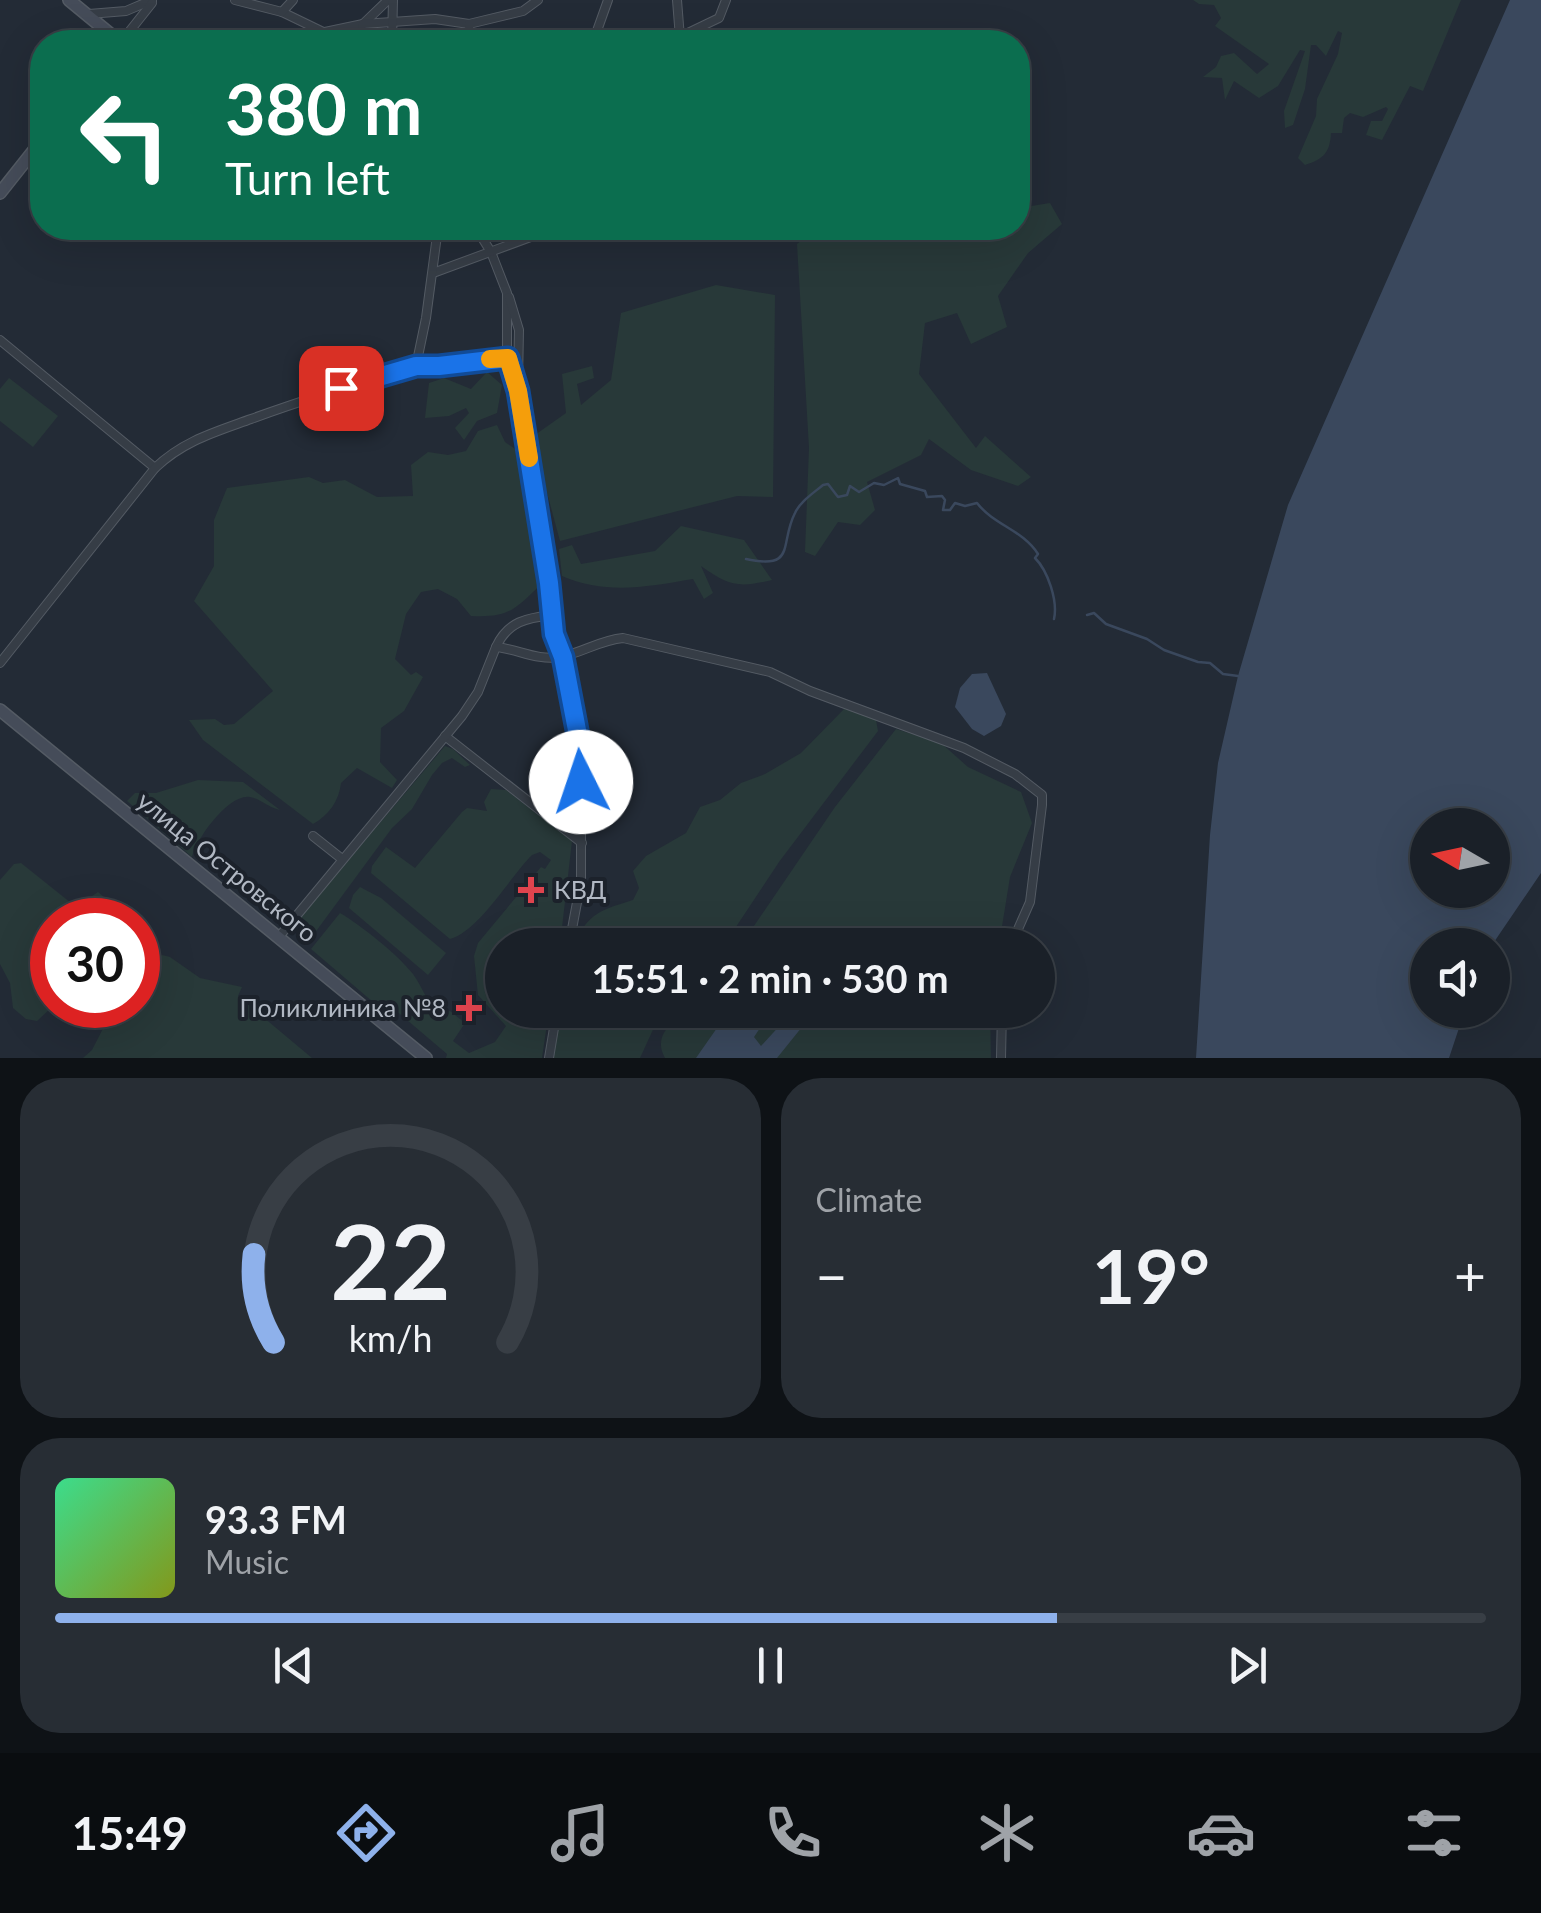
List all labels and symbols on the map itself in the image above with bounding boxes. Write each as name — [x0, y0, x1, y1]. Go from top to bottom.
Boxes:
pin — [299, 346, 384, 431]
position arrow — [529, 730, 633, 834]
street label: улица Островского — [132, 785, 323, 948]
north arrow — [1410, 808, 1510, 908]
place label: КВД — [554, 874, 607, 904]
marker: КВД — [518, 877, 544, 903]
speed limit sign: 30 — [30, 898, 160, 1028]
place label: Поликлиника №8 — [240, 992, 446, 1022]
marker: Поликлиника №8 — [456, 995, 482, 1021]

